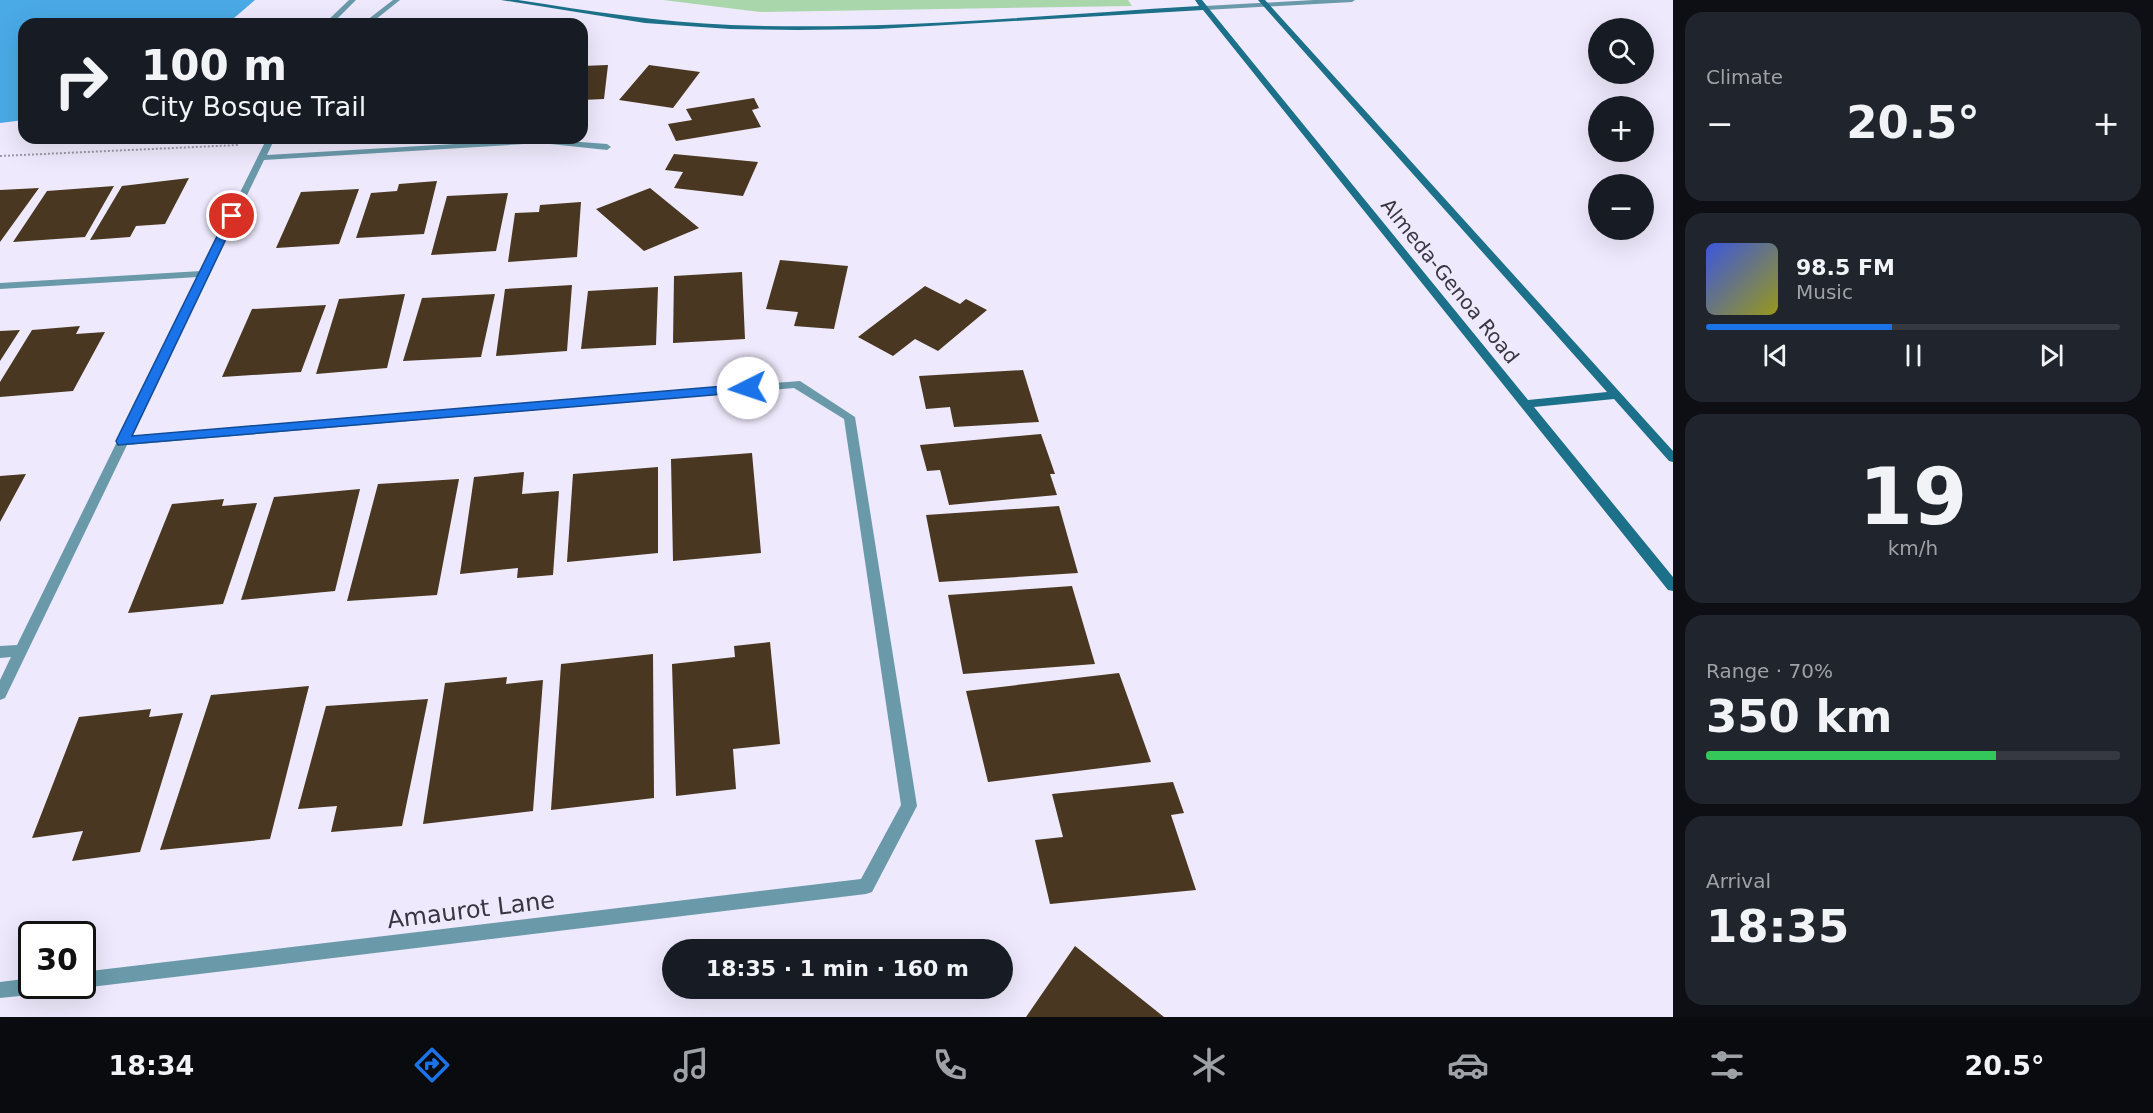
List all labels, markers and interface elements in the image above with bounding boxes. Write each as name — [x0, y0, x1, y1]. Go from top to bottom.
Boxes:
map controls — [1588, 18, 1654, 240]
button: search — [1588, 18, 1654, 84]
text: 100 m — [141, 41, 287, 90]
icon: right — [42, 42, 120, 120]
text: Climate — [1706, 65, 1783, 89]
text: City Bosque Trail — [141, 91, 366, 122]
button: + — [1588, 96, 1654, 162]
text: 20.5° — [1846, 96, 1980, 149]
text: − — [1706, 104, 1734, 143]
text: + — [2092, 104, 2120, 143]
button: − — [1588, 174, 1654, 240]
pin — [206, 190, 257, 241]
street label: Almeda-Genoa Road — [1376, 194, 1524, 368]
icon: arrive — [215, 199, 248, 232]
text: 98.5 FM — [1796, 255, 1895, 280]
text: Music — [1796, 280, 1853, 304]
icon: previous — [1759, 339, 1792, 372]
icon: pause — [1897, 339, 1930, 372]
icon: next — [2035, 339, 2068, 372]
position arrow — [716, 356, 780, 420]
text: 19 — [1859, 452, 1967, 542]
text: km/h — [1888, 536, 1938, 560]
text: Range · 70% — [1706, 659, 1833, 683]
text: 350 km — [1706, 690, 1892, 743]
text: Arrival — [1706, 869, 1771, 893]
street label: Amaurot Lane — [386, 886, 556, 934]
text: 18:35 — [1706, 900, 1849, 953]
speed limit sign: 30 — [18, 921, 96, 999]
text: 18:35 · 1 min · 160 m — [706, 956, 969, 981]
icon: directions — [411, 1044, 453, 1086]
icon: music — [670, 1044, 712, 1086]
icon: phone — [929, 1044, 971, 1086]
icon: climate — [1188, 1044, 1230, 1086]
icon: car — [1447, 1044, 1489, 1086]
icon: filters — [1706, 1044, 1748, 1086]
text: 18:34 — [108, 1050, 194, 1081]
text: 20.5° — [1964, 1050, 2045, 1081]

